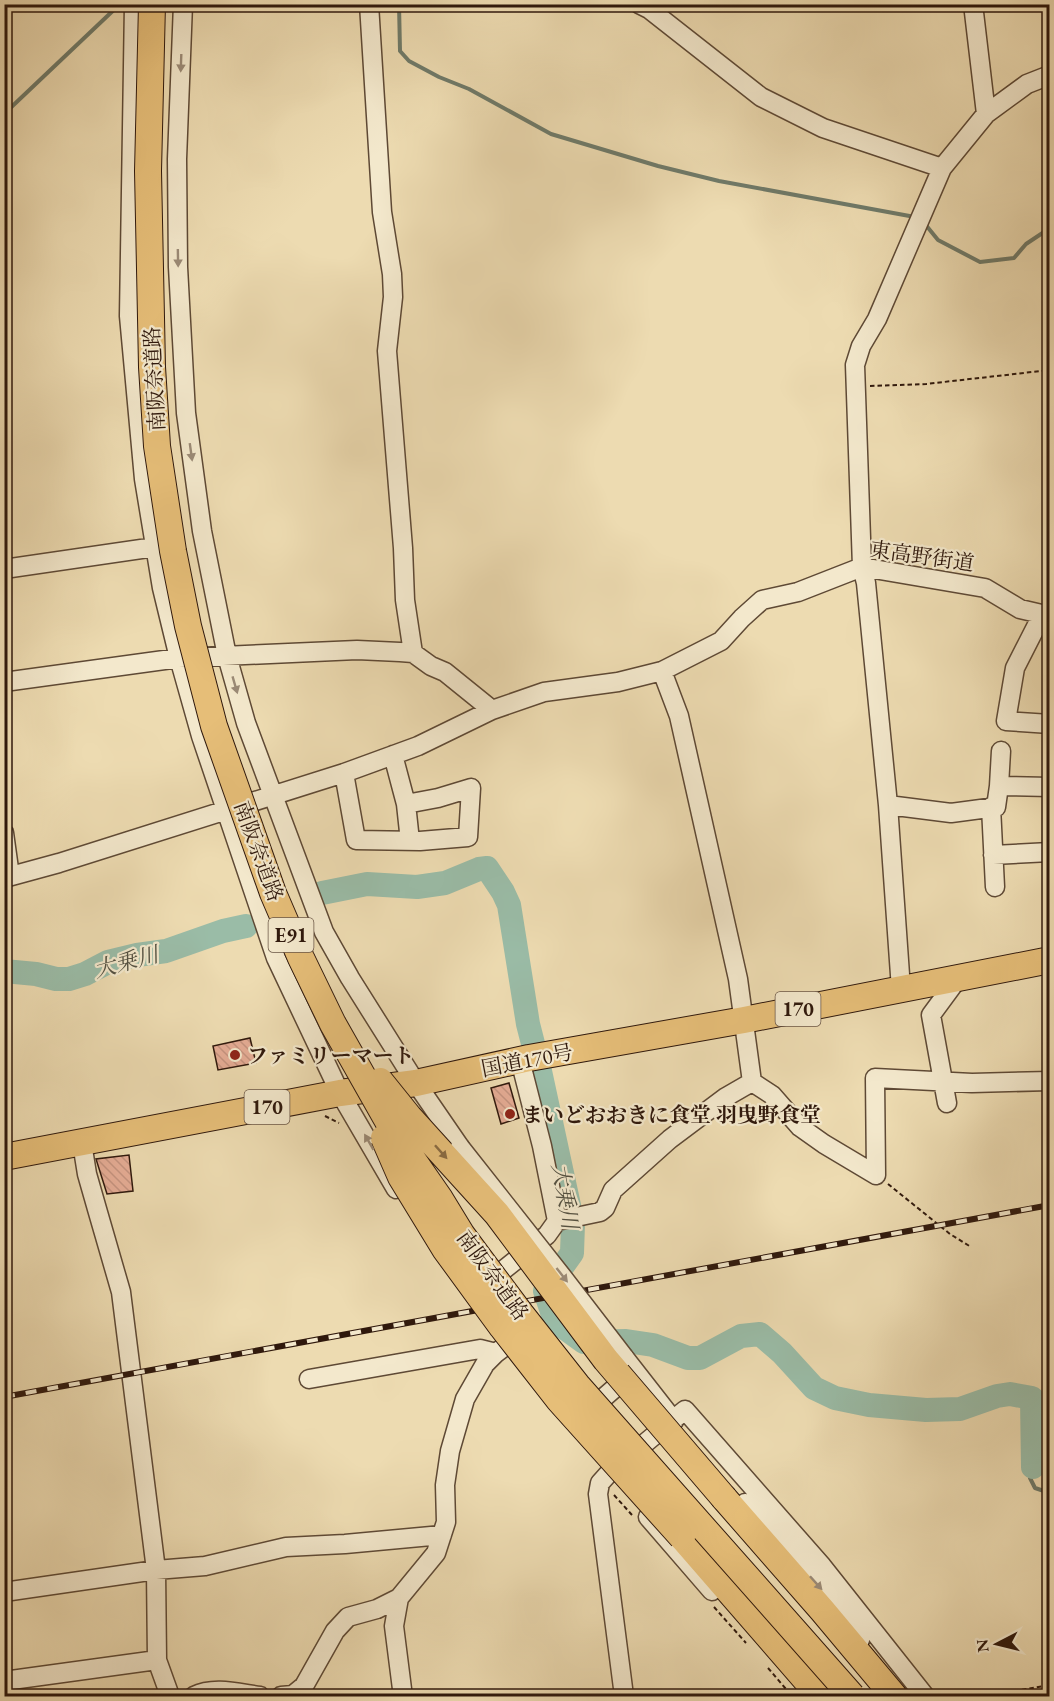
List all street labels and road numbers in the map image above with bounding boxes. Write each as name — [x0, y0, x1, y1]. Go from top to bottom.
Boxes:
street label: 南阪奈道路 — [138, 326, 170, 432]
street label: 東高野街道 — [868, 535, 976, 577]
street label: 南阪奈道路 — [228, 797, 290, 905]
road number: E91 — [268, 918, 314, 952]
road number: 170 — [776, 992, 820, 1026]
street label: 国道170号 — [479, 1038, 575, 1082]
road number: 170 — [244, 1090, 290, 1124]
street label: 南阪奈道路 — [451, 1225, 535, 1325]

